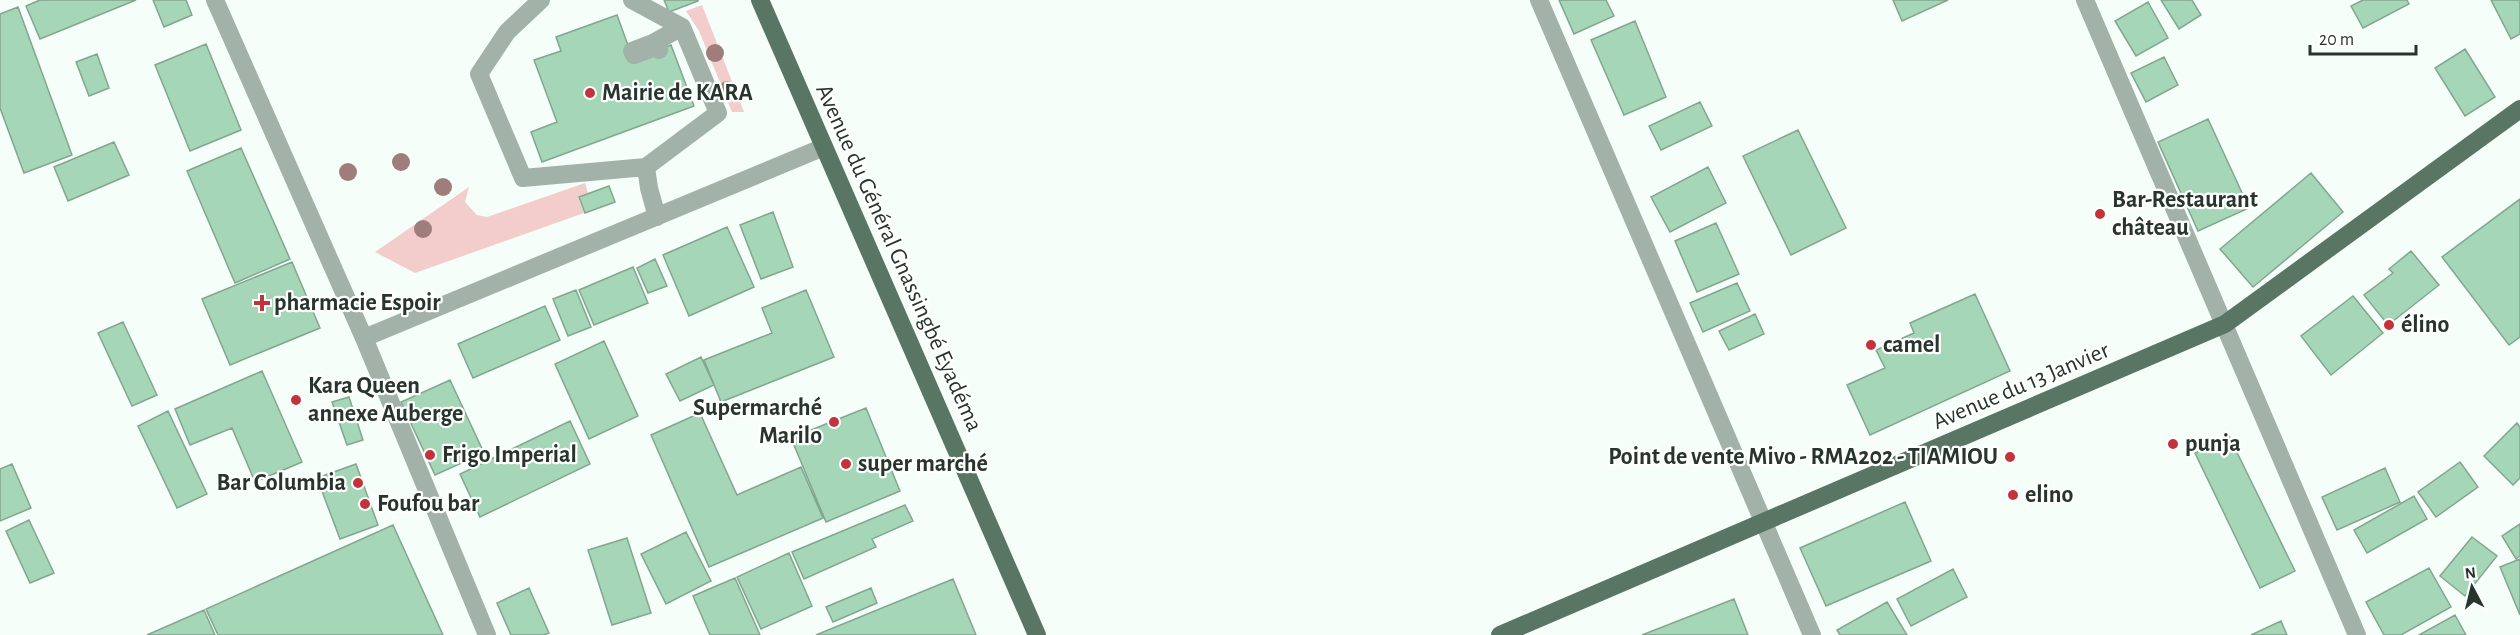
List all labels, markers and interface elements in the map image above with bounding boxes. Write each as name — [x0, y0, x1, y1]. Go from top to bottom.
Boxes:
scale bar — [2310, 18, 2416, 56]
text: 20 m — [2319, 31, 2354, 49]
place label: Mairie de KARA — [602, 81, 753, 105]
street label: Avenue du Général Gnassingbé Eyadéma — [811, 81, 987, 435]
marker: Mairie de KARA — [583, 86, 597, 100]
place label: Bar-Restaurant château — [2112, 188, 2258, 240]
marker: Bar-Restaurant château — [2093, 207, 2107, 221]
place label: pharmacie Espoir — [274, 291, 441, 315]
marker: pharmacie Espoir — [255, 296, 269, 310]
place label: élino — [2401, 313, 2450, 337]
marker: élino — [2382, 318, 2396, 332]
place label: camel — [1883, 333, 1940, 357]
marker: camel — [1864, 338, 1878, 352]
street label: Avenue du 13 Janvier — [1929, 338, 2113, 434]
place label: Kara Queen annexe Auberge — [308, 374, 463, 426]
marker: Kara Queen annexe Auberge — [289, 393, 303, 407]
place label: Supermarché Marilo — [693, 396, 822, 448]
marker: Supermarché Marilo — [827, 415, 841, 429]
place label: punja — [2185, 432, 2241, 456]
marker: punja — [2166, 437, 2180, 451]
place label: Frigo Imperial — [442, 443, 577, 467]
place label: Point de vente Mivo - RMA202 - TIAMIOU — [1608, 445, 1998, 469]
marker: Frigo Imperial — [423, 448, 437, 462]
marker: Point de vente Mivo - RMA202 - TIAMIOU — [2003, 450, 2017, 464]
place label: super marché — [858, 452, 988, 476]
marker: super marché — [839, 457, 853, 471]
place label: Bar Columbia — [216, 471, 346, 495]
marker: Bar Columbia — [351, 476, 365, 490]
place label: elino — [2025, 483, 2074, 507]
marker: elino — [2006, 488, 2020, 502]
place label: Foufou bar — [377, 492, 480, 516]
marker: Foufou bar — [358, 497, 372, 511]
north arrow — [2442, 557, 2502, 617]
text: N — [2464, 564, 2477, 582]

